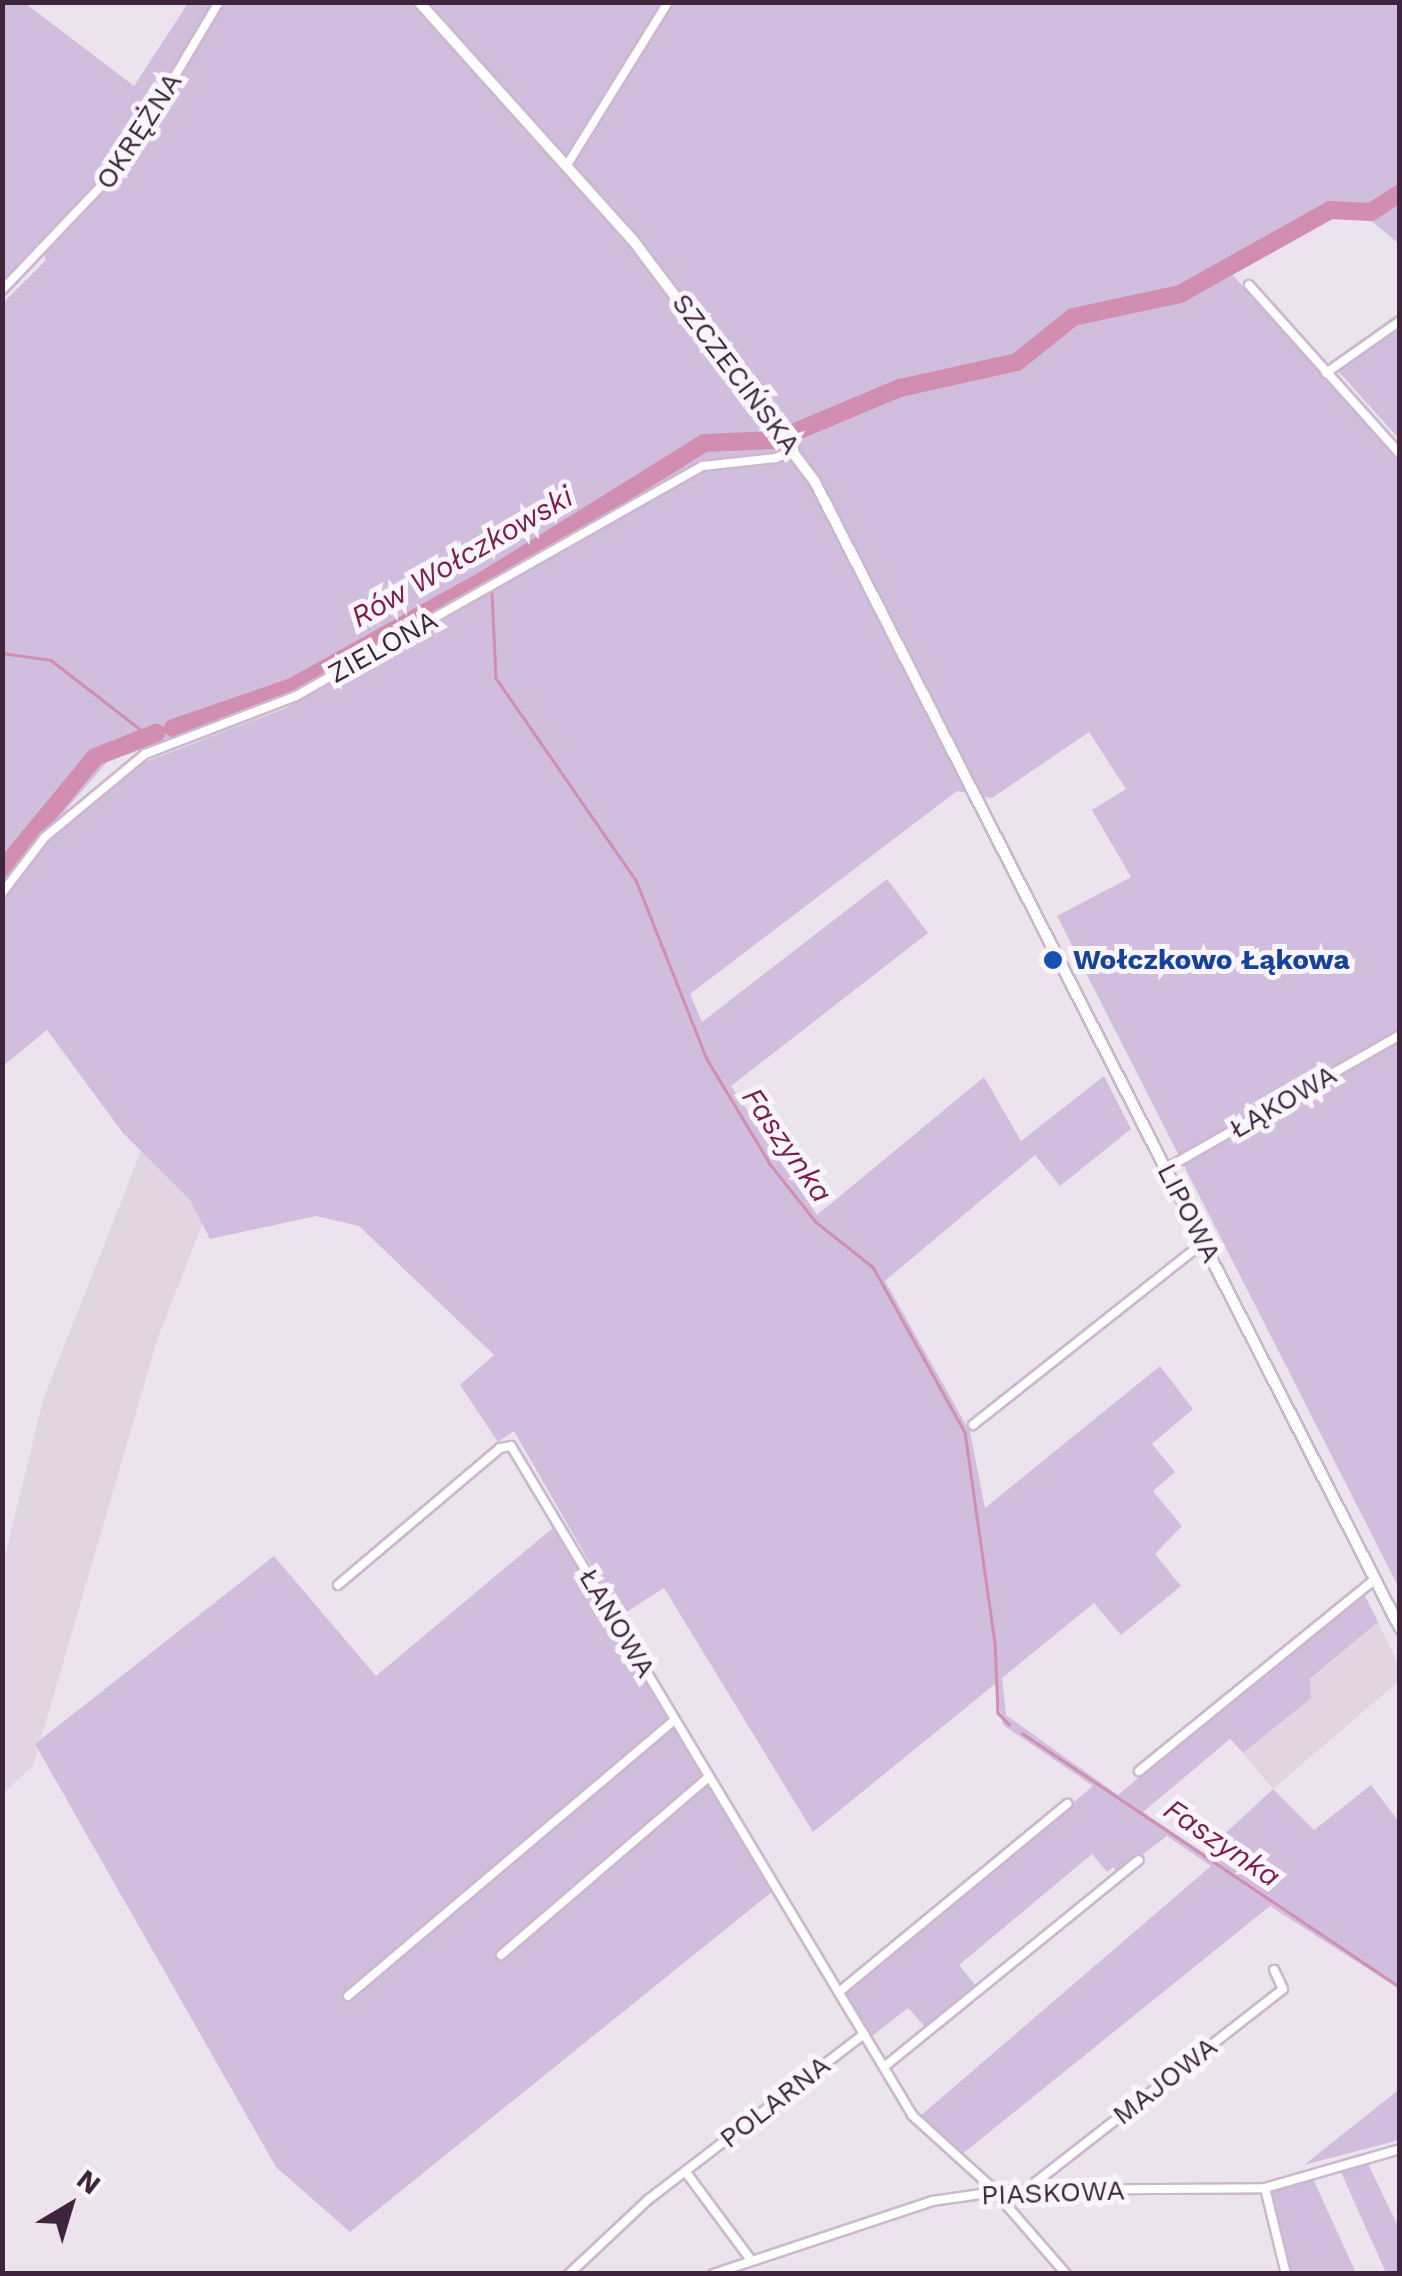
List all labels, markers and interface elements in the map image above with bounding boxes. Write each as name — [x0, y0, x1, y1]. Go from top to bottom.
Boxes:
street label: OKRĘŻNA — [89, 66, 189, 196]
street label: SZCZECIŃSKA — [665, 287, 807, 461]
water label: Rów Wołczkowski — [344, 478, 580, 636]
street label: ZIELONA — [322, 603, 444, 691]
place label: Wołczkowo Łąkowa — [1073, 943, 1350, 977]
marker: Wołczkowo Łąkowa — [1042, 949, 1064, 971]
street label: ŁĄKOWA — [1223, 1058, 1343, 1146]
water label: Faszynka — [734, 1080, 840, 1210]
street label: LIPOWA — [1150, 1158, 1228, 1268]
street label: ŁANOWA — [571, 1562, 663, 1684]
water label: Faszynka — [1157, 1791, 1287, 1895]
street label: MAJOWA — [1106, 2030, 1224, 2132]
street label: POLARNA — [713, 2048, 837, 2156]
north arrow — [20, 2156, 120, 2256]
text: N — [70, 2163, 107, 2201]
street label: PIASKOWA — [980, 2174, 1126, 2212]

